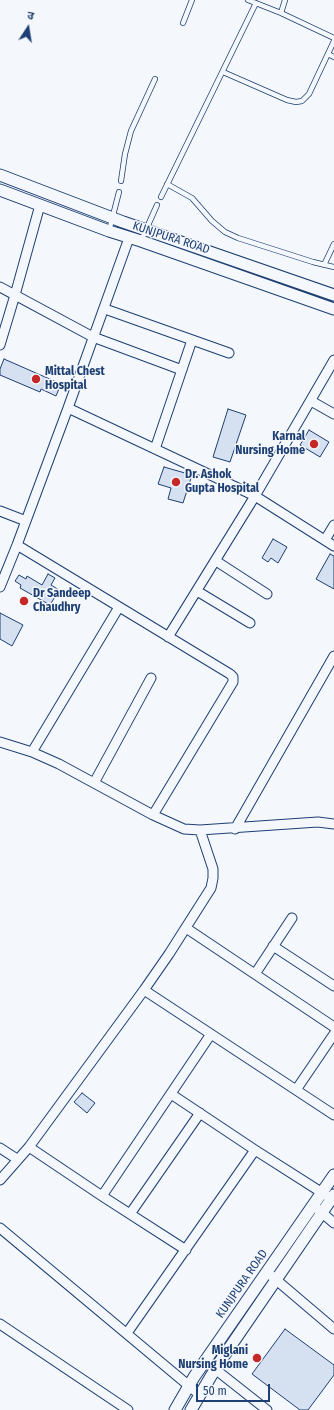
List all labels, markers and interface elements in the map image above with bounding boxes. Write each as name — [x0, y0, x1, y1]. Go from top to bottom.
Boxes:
north arrow — [8, 8, 48, 48]
text: उ — [26, 9, 35, 23]
street label: KUNJPURA ROAD — [131, 219, 211, 257]
place label: Mittal Chest Hospital — [45, 365, 105, 393]
marker: Mittal Chest Hospital — [30, 373, 42, 385]
place label: Karnal Nursing Home — [235, 430, 305, 458]
marker: Karnal Nursing Home — [308, 438, 320, 450]
place label: Dr. Ashok Gupta Hospital — [185, 468, 259, 496]
marker: Dr. Ashok Gupta Hospital — [170, 476, 182, 488]
place label: Dr Sandeep Chaudhry — [33, 587, 91, 615]
marker: Dr Sandeep Chaudhry — [18, 595, 30, 607]
street label: KUNJPURA ROAD — [213, 1247, 271, 1321]
place label: Miglani Nursing Home — [178, 1344, 248, 1372]
marker: Miglani Nursing Home — [251, 1352, 263, 1364]
scale bar — [198, 1376, 272, 1402]
text: 50 m — [203, 1384, 227, 1398]

